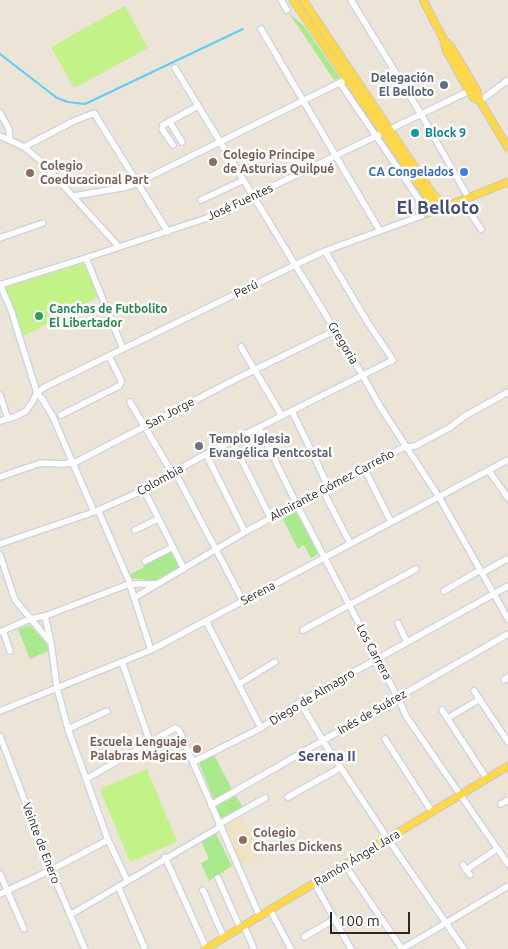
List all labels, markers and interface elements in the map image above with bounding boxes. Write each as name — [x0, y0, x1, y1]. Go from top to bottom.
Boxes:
place label: Delegación El Belloto — [371, 71, 434, 99]
marker: Delegación El Belloto — [438, 79, 450, 91]
place label: Block 9 — [425, 126, 466, 140]
marker: Block 9 — [409, 127, 421, 139]
place label: Colegio Príncipe de Asturias Quilpué — [223, 148, 334, 176]
marker: Colegio Príncipe de Asturias Quilpué — [207, 156, 219, 168]
place label: Colegio Coeducacional Part — [40, 159, 149, 187]
place label: CA Congelados — [369, 165, 454, 179]
marker: CA Congelados — [458, 166, 470, 178]
marker: Colegio Coeducacional Part — [24, 167, 36, 179]
street label: José Fuentes — [205, 181, 275, 223]
district label: El Belloto — [397, 197, 479, 219]
street label: Perú — [232, 277, 260, 301]
place label: Canchas de Futbolito El Libertador — [49, 302, 167, 330]
marker: Canchas de Futbolito El Libertador — [33, 310, 45, 322]
street label: Gregoria — [325, 319, 361, 367]
street label: San Jorge — [143, 394, 197, 432]
place label: Templo Iglesia Evangélica Pentcostal — [209, 432, 332, 460]
marker: Templo Iglesia Evangélica Pentcostal — [193, 440, 205, 452]
street label: Almirante Gómez Carreño — [267, 446, 397, 524]
street label: Colombia — [134, 461, 186, 499]
street label: Serena — [238, 578, 278, 608]
street label: Los Carrera — [353, 622, 395, 682]
street label: Diego de Almagro — [267, 666, 357, 728]
street label: Inés de Suárez — [335, 687, 409, 737]
place label: Escuela Lenguaje Palabras Mágicas — [90, 735, 187, 763]
marker: Escuela Lenguaje Palabras Mágicas — [191, 743, 203, 755]
district label: Serena II — [298, 748, 356, 764]
street label: Veinte de Enero — [19, 800, 63, 886]
place label: Colegio Charles Dickens — [253, 826, 342, 854]
street label: Ramón Ángel Jara — [312, 827, 402, 889]
marker: Colegio Charles Dickens — [237, 834, 249, 846]
scale bar — [333, 902, 413, 934]
text: 100 m — [338, 912, 380, 929]

